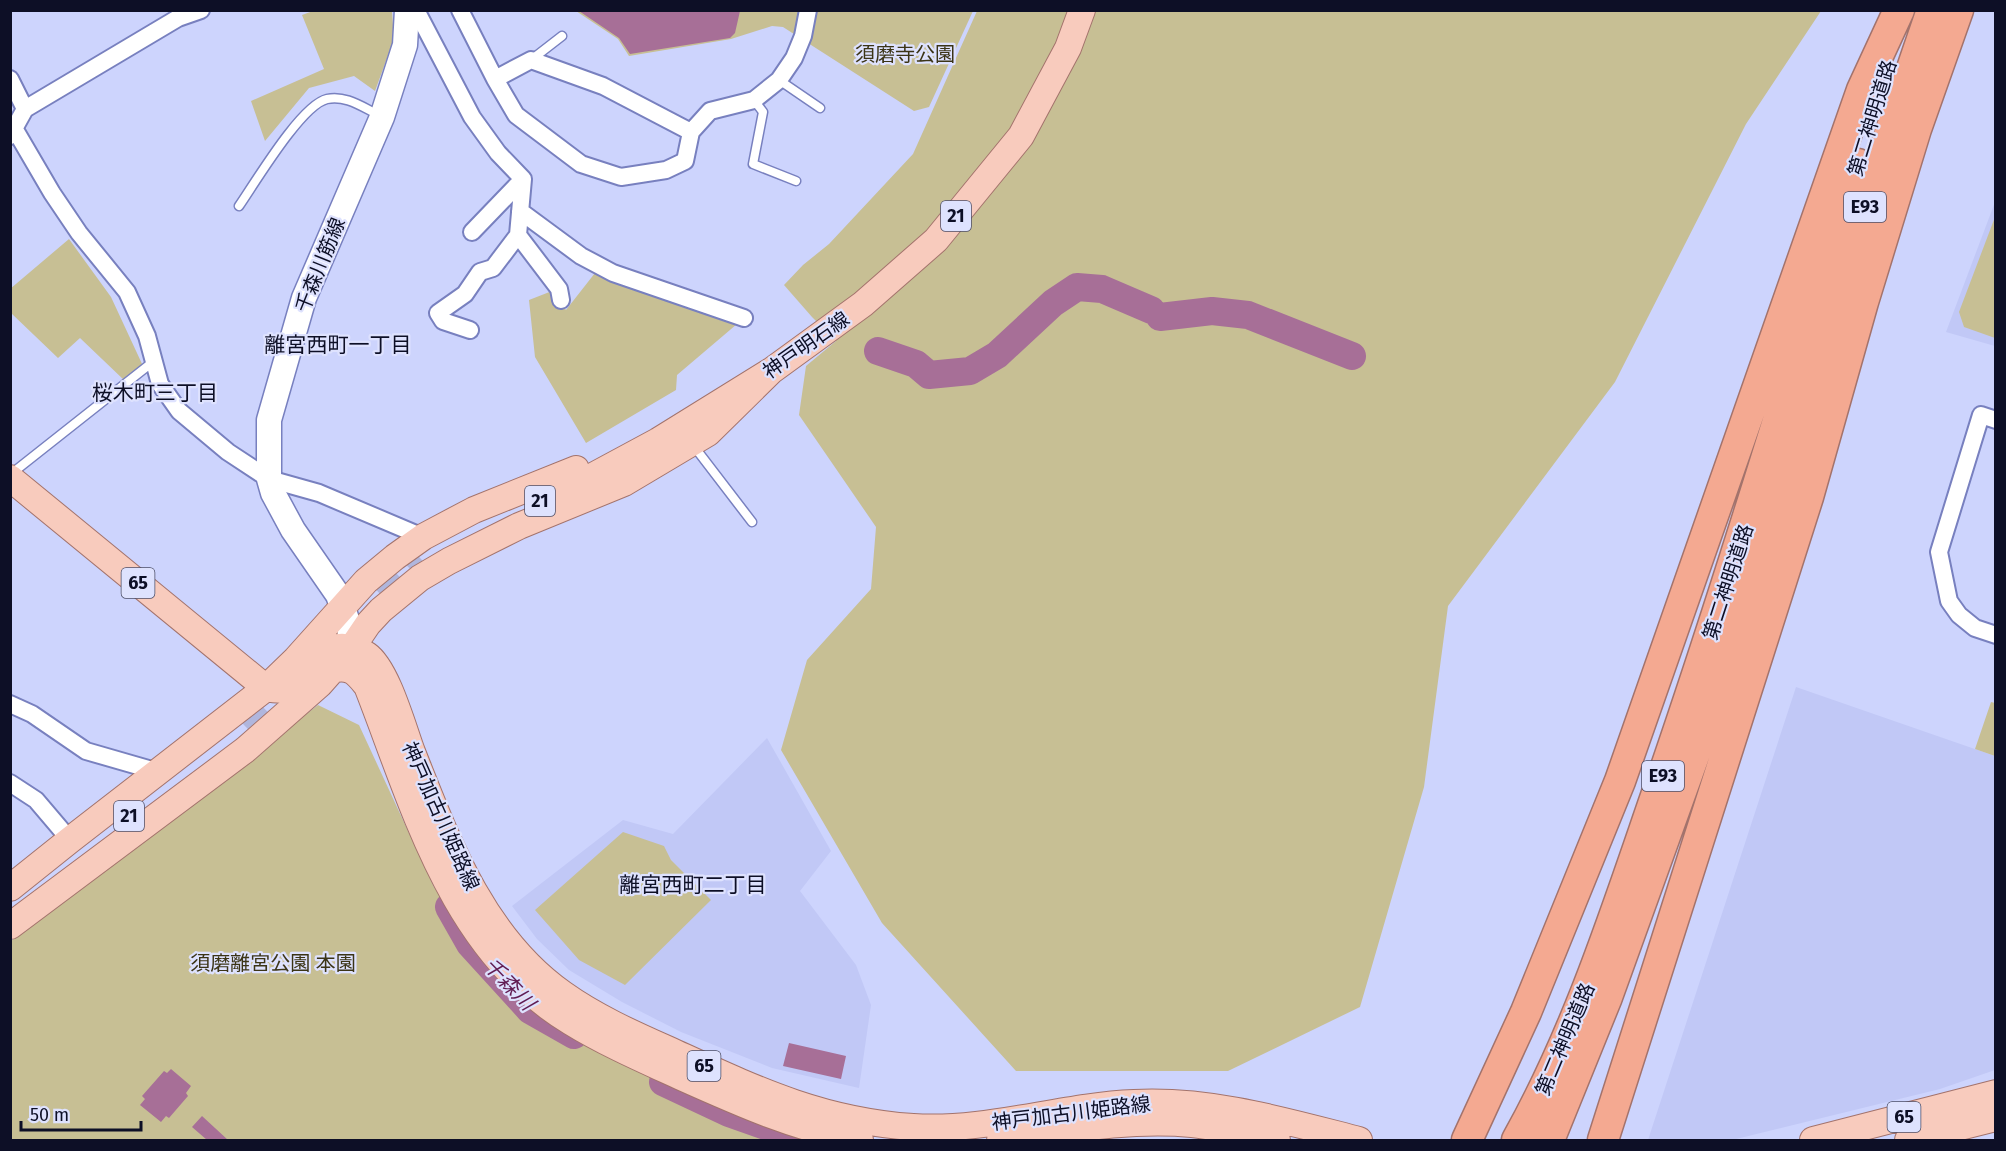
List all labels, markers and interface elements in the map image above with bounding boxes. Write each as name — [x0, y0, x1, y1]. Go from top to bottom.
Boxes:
park label: 須磨寺公園 — [855, 42, 955, 66]
street label: 第二神明道路 — [1843, 57, 1901, 179]
road number: E93 — [1844, 192, 1886, 222]
road number: 21 — [941, 201, 971, 231]
street label: 千森川筋線 — [290, 214, 350, 316]
street label: 神戸明石線 — [758, 306, 854, 384]
district label: 離宮西町一丁目 — [265, 332, 412, 358]
district label: 桜木町三丁目 — [92, 380, 218, 406]
road number: 21 — [525, 486, 555, 516]
street label: 第二神明道路 — [1698, 521, 1758, 643]
road number: 65 — [122, 568, 154, 598]
street label: 神戸加古川姫路線 — [397, 738, 485, 894]
road number: E93 — [1642, 761, 1684, 791]
road number: 21 — [114, 801, 144, 831]
district label: 離宮西町二丁目 — [620, 872, 767, 898]
park label: 須磨離宮公園 本園 — [190, 951, 356, 975]
water label: 千森川 — [478, 952, 542, 1017]
street label: 第二神明道路 — [1531, 979, 1599, 1099]
road number: 65 — [688, 1051, 720, 1081]
street label: 神戸加古川姫路線 — [990, 1091, 1152, 1135]
scale bar — [21, 1094, 141, 1132]
road number: 65 — [1888, 1102, 1920, 1132]
text: 50 m — [30, 1104, 69, 1126]

